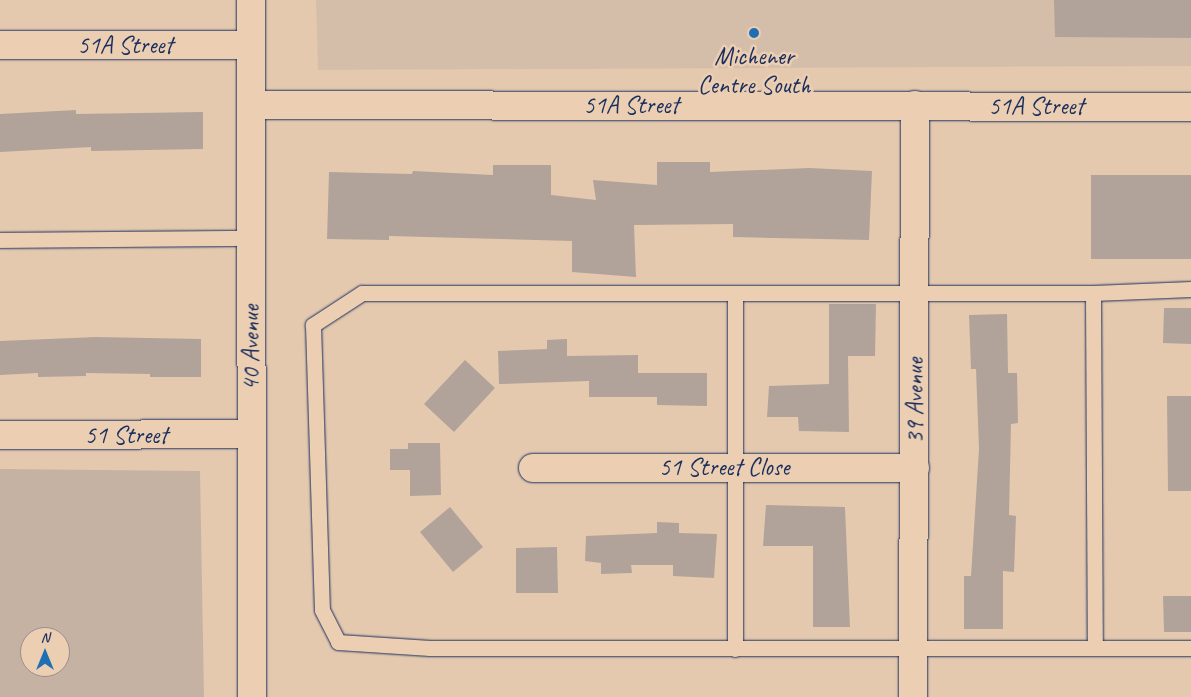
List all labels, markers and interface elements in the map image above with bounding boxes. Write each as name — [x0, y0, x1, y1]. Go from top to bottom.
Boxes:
marker: Michener Centre South — [747, 26, 761, 40]
street label: 51A Street — [77, 30, 173, 60]
place label: Michener Centre South — [698, 42, 810, 101]
street label: 51A Street — [583, 90, 679, 120]
street label: 51A Street — [988, 91, 1084, 121]
street label: 40 Avenue — [236, 305, 266, 391]
street label: 39 Avenue — [900, 358, 930, 444]
street label: 51 Street — [85, 420, 167, 450]
street label: 51 Street Close — [659, 452, 789, 482]
north arrow — [20, 627, 70, 677]
text: N — [41, 629, 49, 646]

